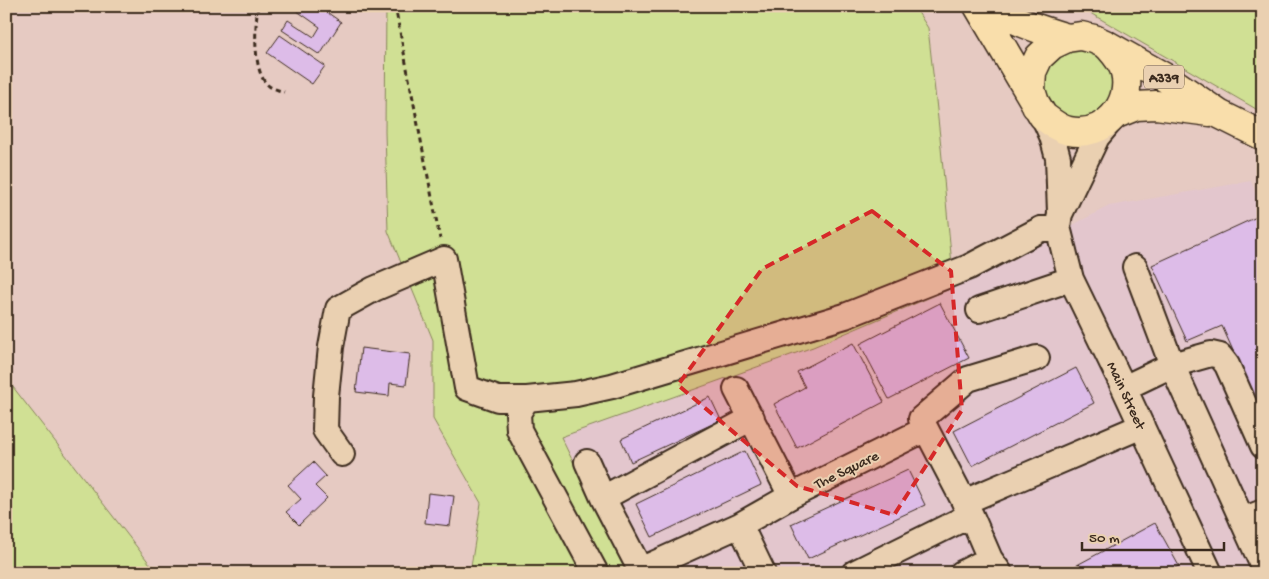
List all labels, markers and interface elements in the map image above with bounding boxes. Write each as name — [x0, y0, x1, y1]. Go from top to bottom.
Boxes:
road number: A339 — [1144, 66, 1184, 88]
street label: Main Street — [1102, 359, 1149, 434]
street label: The Square — [811, 447, 882, 495]
scale bar — [1082, 519, 1224, 551]
text: 50 m — [1089, 530, 1120, 548]

